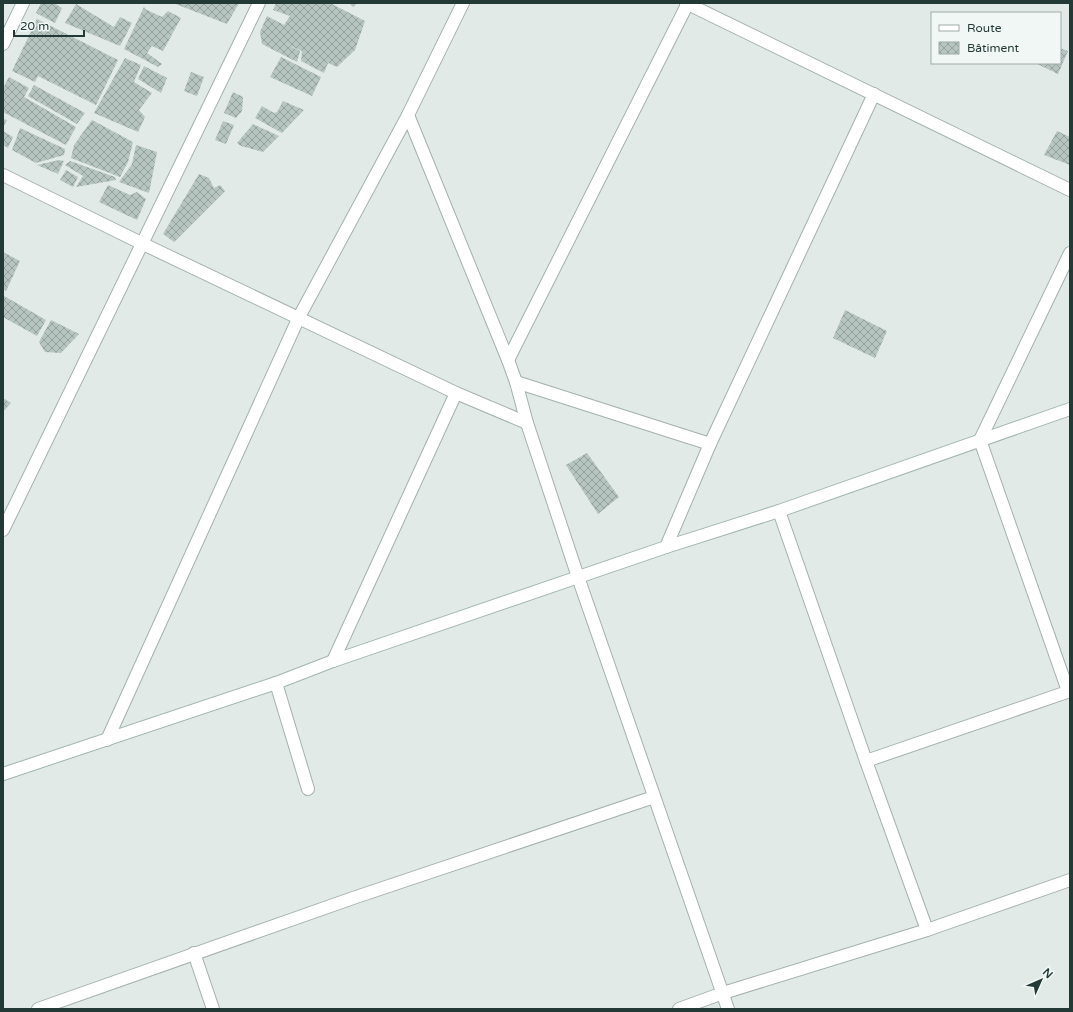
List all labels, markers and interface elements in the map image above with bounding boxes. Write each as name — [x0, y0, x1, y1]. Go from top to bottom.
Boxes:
scale bar — [14, 12, 84, 38]
legend — [931, 12, 1061, 64]
text: 20 m — [20, 19, 49, 33]
text: Route — [967, 21, 1002, 35]
text: Bâtiment — [967, 41, 1019, 55]
north arrow — [1021, 960, 1061, 1000]
text: N — [1040, 966, 1055, 981]

